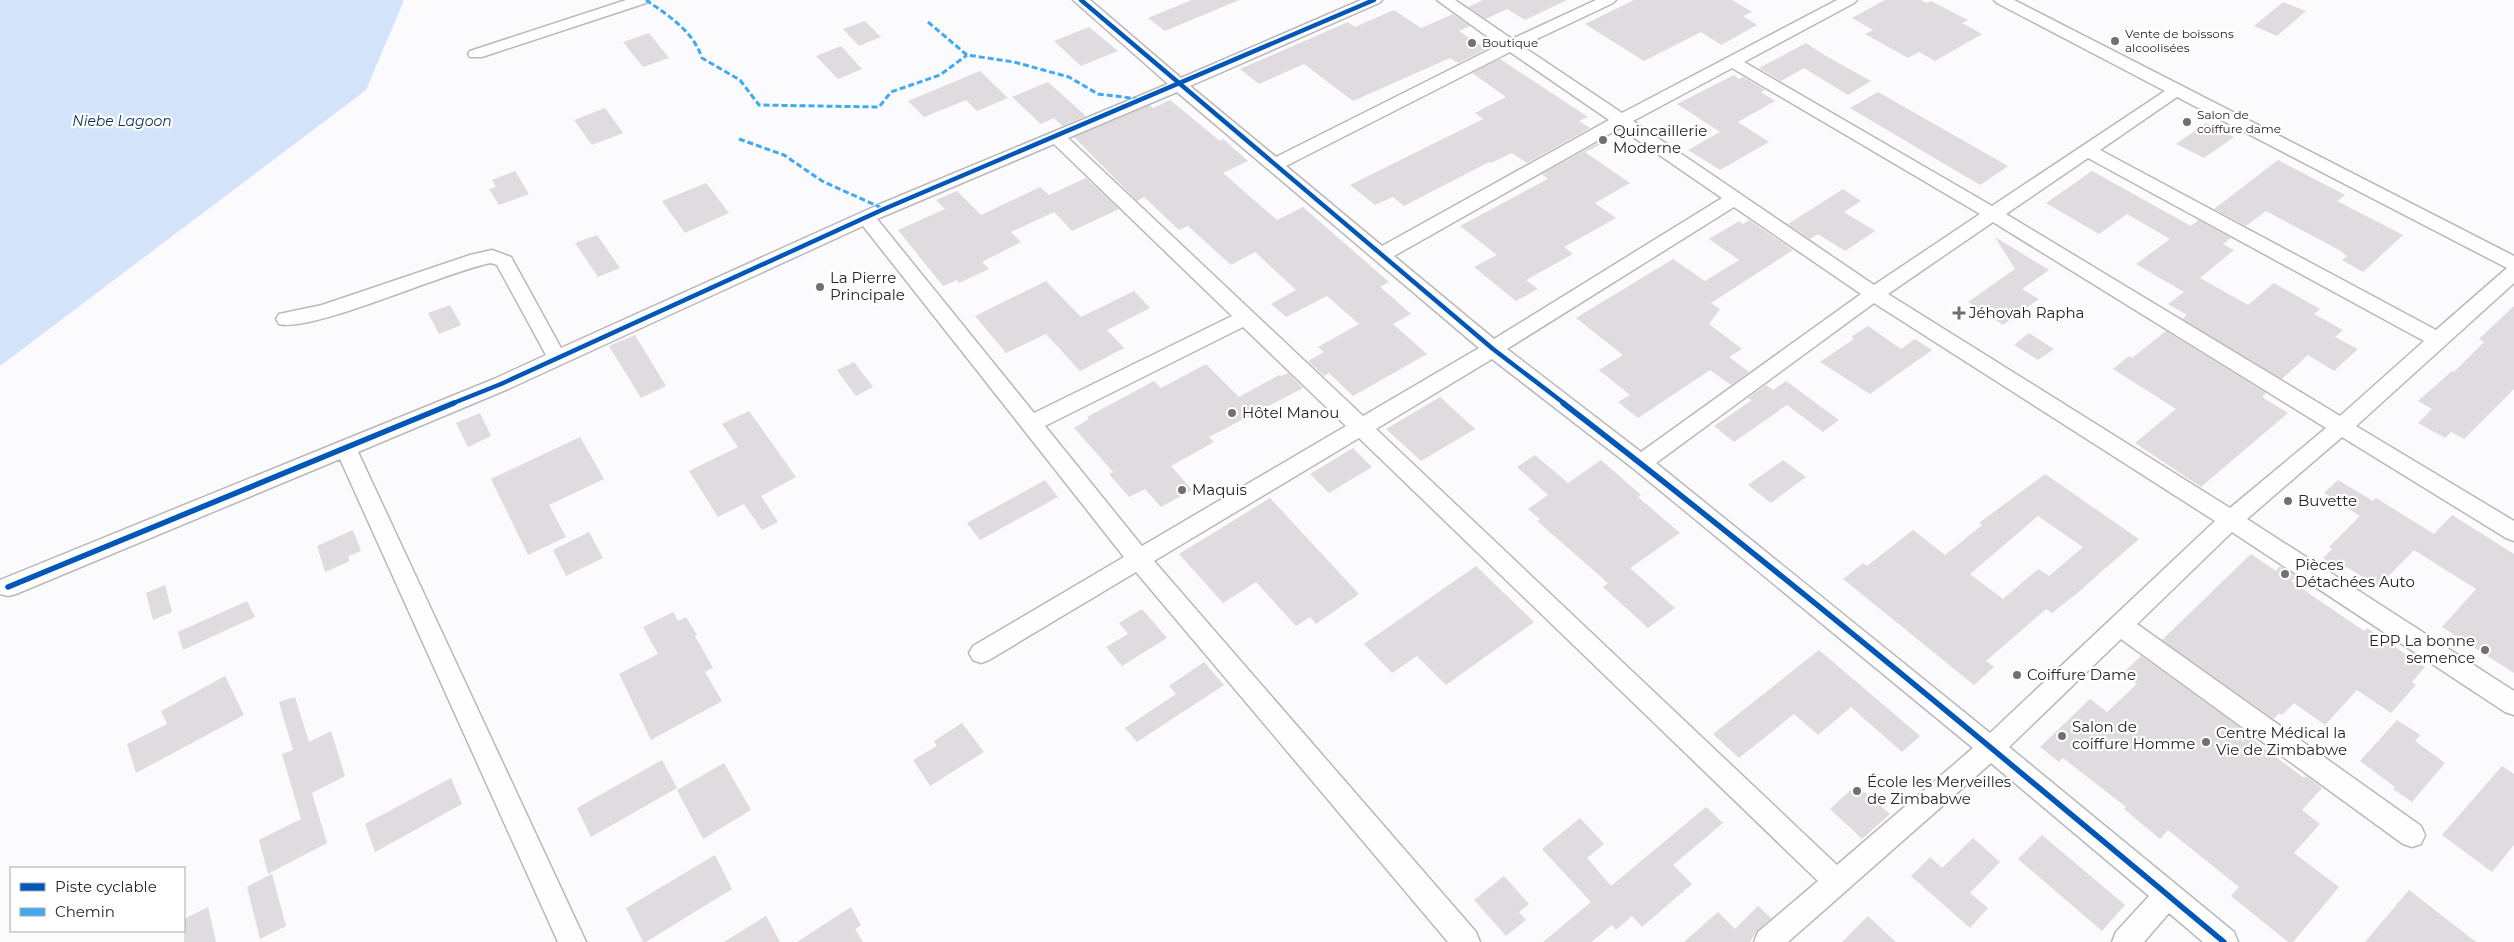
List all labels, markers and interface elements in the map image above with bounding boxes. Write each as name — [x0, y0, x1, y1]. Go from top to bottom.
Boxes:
place label: Vente de boissons alcoolisées — [2125, 26, 2234, 55]
place label: Boutique — [1482, 35, 1538, 50]
marker: Vente de boissons alcoolisées — [2109, 35, 2121, 47]
marker: Boutique — [1466, 37, 1478, 49]
place label: Salon de coiffure dame — [2197, 107, 2281, 136]
water label: Niebe Lagoon — [72, 112, 172, 130]
marker: Salon de coiffure dame — [2181, 116, 2193, 128]
place label: Quincaillerie Moderne — [1613, 121, 1707, 157]
marker: Quincaillerie Moderne — [1597, 134, 1609, 146]
place label: La Pierre Principale — [830, 268, 905, 304]
marker: La Pierre Principale — [814, 281, 826, 293]
place label: Jéhovah Rapha — [1968, 303, 2084, 322]
marker: Jéhovah Rapha — [1953, 307, 1965, 319]
place label: Hôtel Manou — [1242, 403, 1339, 422]
marker: Hôtel Manou — [1226, 407, 1238, 419]
place label: Maquis — [1192, 480, 1247, 499]
marker: Maquis — [1176, 484, 1188, 496]
place label: Buvette — [2298, 491, 2357, 510]
marker: Buvette — [2282, 495, 2294, 507]
place label: Pièces Détachées Auto — [2295, 555, 2415, 591]
marker: Pièces Détachées Auto — [2279, 568, 2291, 580]
place label: EPP La bonne semence — [2369, 631, 2475, 667]
marker: EPP La bonne semence — [2479, 644, 2491, 656]
place label: Coiffure Dame — [2027, 665, 2136, 684]
marker: Coiffure Dame — [2011, 669, 2023, 681]
place label: Salon de coiffure Homme — [2072, 717, 2195, 753]
place label: Centre Médical la Vie de Zimbabwe — [2216, 723, 2347, 759]
marker: Salon de coiffure Homme — [2056, 730, 2068, 742]
marker: Centre Médical la Vie de Zimbabwe — [2200, 736, 2212, 748]
place label: École les Merveilles de Zimbabwe — [1867, 772, 2011, 808]
marker: École les Merveilles de Zimbabwe — [1851, 785, 1863, 797]
legend — [10, 867, 185, 932]
text: Piste cyclable — [55, 877, 157, 896]
text: Chemin — [55, 902, 115, 921]

